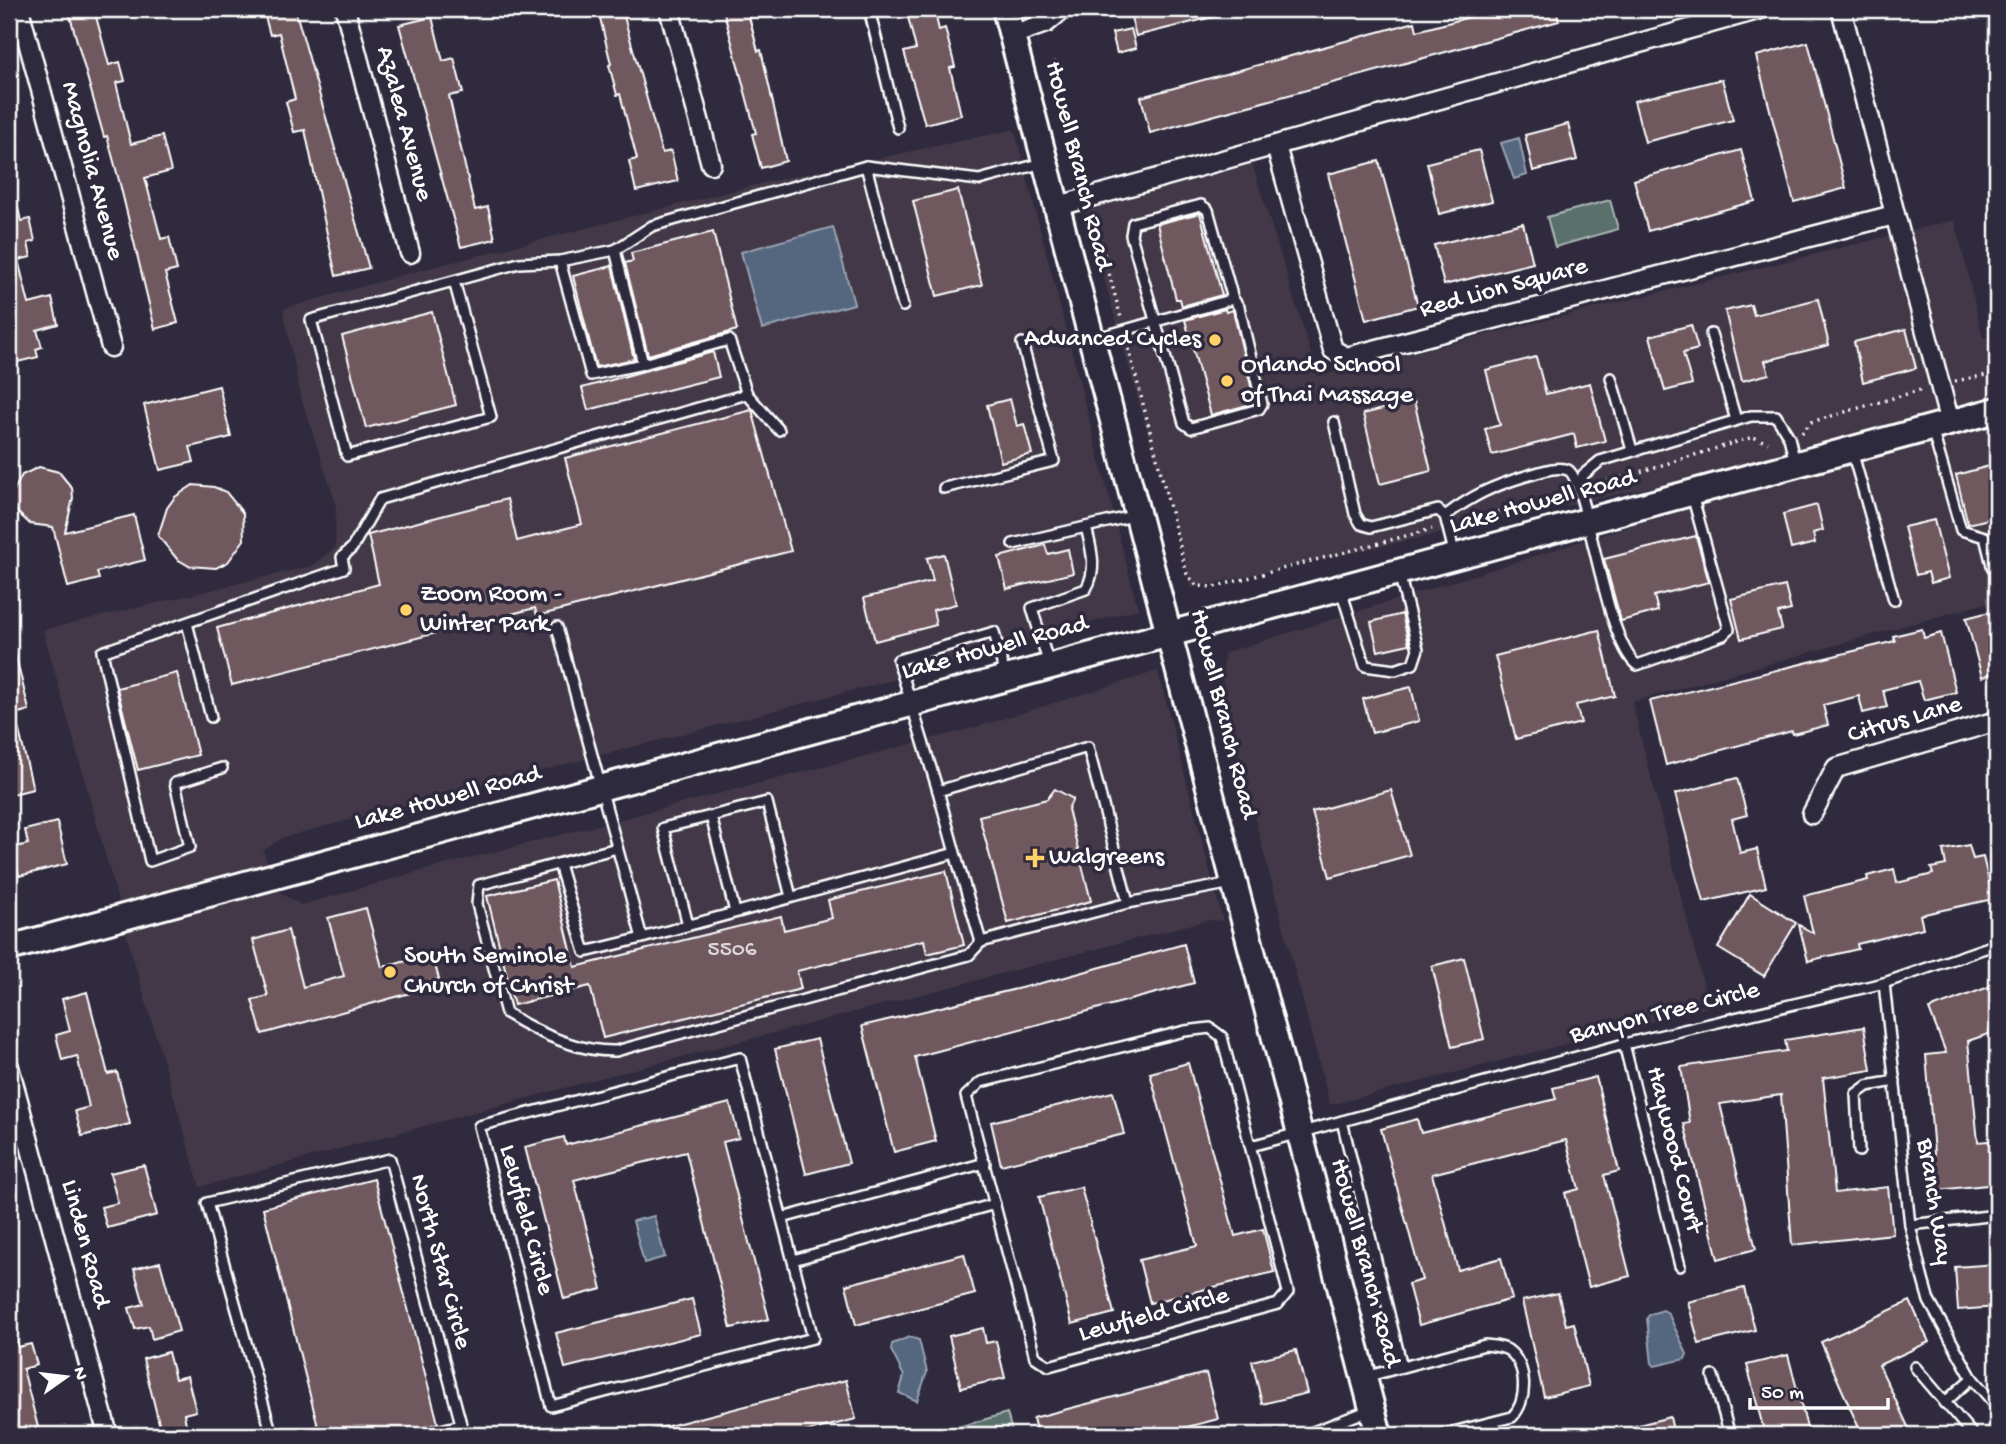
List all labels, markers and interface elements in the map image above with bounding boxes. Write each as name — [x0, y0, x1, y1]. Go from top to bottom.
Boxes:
street label: Azalea Avenue — [367, 43, 439, 205]
street label: Howell Branch Road — [1036, 58, 1118, 276]
street label: Magnolia Avenue — [52, 78, 130, 264]
street label: Red Lion Square — [1417, 252, 1592, 326]
place label: Advanced Cycles — [1024, 325, 1202, 356]
marker: Advanced Cycles — [1207, 332, 1223, 348]
place label: Orlando School of Thai Massage — [1241, 351, 1414, 412]
marker: Orlando School of Thai Massage — [1219, 373, 1235, 389]
street label: Lake Howell Road — [1447, 463, 1641, 543]
place label: Zoom Room - Winter Park — [420, 580, 562, 641]
marker: Zoom Room - Winter Park — [398, 602, 414, 618]
street label: Howell Branch Road — [1181, 606, 1263, 824]
street label: Lake Howell Road — [899, 609, 1093, 689]
street label: Citrus Lane — [1844, 690, 1966, 752]
street label: Lake Howell Road — [352, 759, 546, 839]
place label: Walgreens — [1049, 843, 1165, 874]
marker: Walgreens — [1027, 850, 1043, 866]
house number: 5506 — [708, 937, 757, 964]
place label: South Seminole Church of Christ — [404, 942, 576, 1003]
marker: South Seminole Church of Christ — [382, 964, 398, 980]
street label: Banyon Tree Circle — [1566, 975, 1763, 1053]
street label: Haywood Court — [1637, 1064, 1709, 1239]
street label: Branch Way — [1908, 1136, 1958, 1268]
street label: Lewfield Circle — [490, 1142, 560, 1299]
street label: Howell Branch Road — [1321, 1155, 1407, 1372]
street label: North Star Circle — [401, 1171, 477, 1353]
street label: Linden Road — [52, 1176, 116, 1313]
street label: Lewfield Circle — [1076, 1281, 1233, 1351]
north arrow — [32, 1342, 102, 1412]
text: N — [66, 1365, 92, 1383]
scale bar — [1750, 1367, 1889, 1411]
text: 50 m — [1761, 1382, 1804, 1407]

